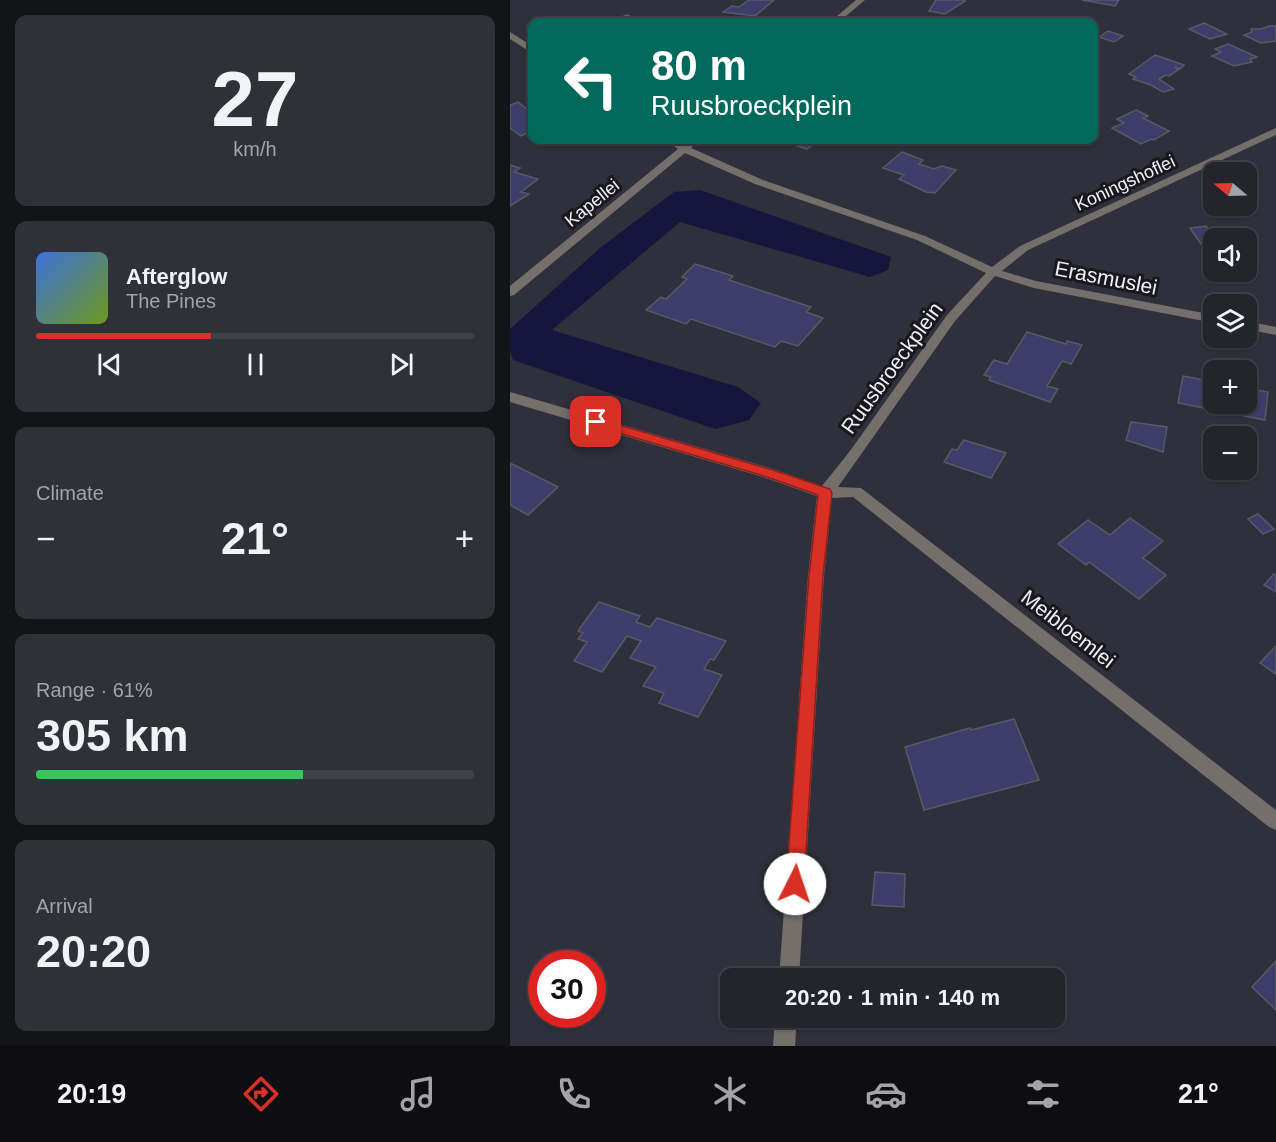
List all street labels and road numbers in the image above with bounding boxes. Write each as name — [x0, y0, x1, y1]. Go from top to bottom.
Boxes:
street label: Koningshoflei — [1072, 151, 1178, 215]
street label: Kapellei — [561, 175, 623, 231]
street label: Erasmuslei — [1053, 256, 1159, 299]
street label: Ruusbroeckplein — [836, 298, 947, 438]
street label: Meibloemlei — [1017, 585, 1120, 672]

